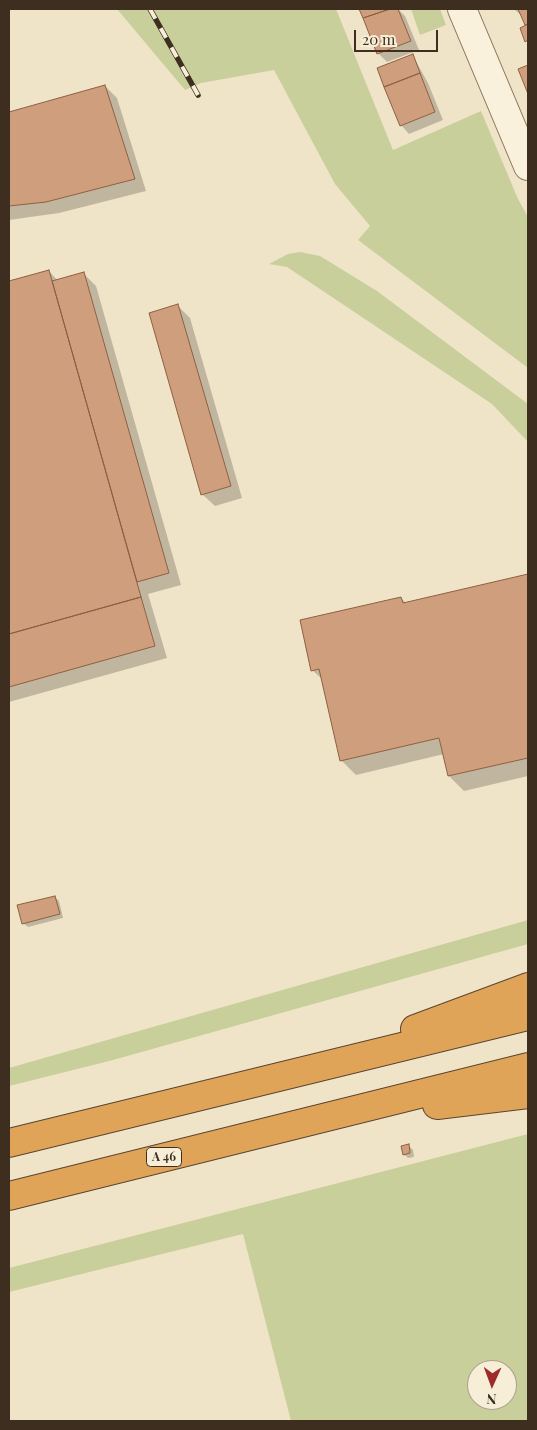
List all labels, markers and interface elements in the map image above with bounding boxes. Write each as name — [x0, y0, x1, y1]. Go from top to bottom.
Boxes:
scale bar — [357, 20, 441, 52]
text: 20 m — [362, 29, 395, 49]
road number: A 46 — [146, 1148, 182, 1166]
north arrow — [467, 1360, 517, 1410]
text: N — [486, 1390, 497, 1409]

